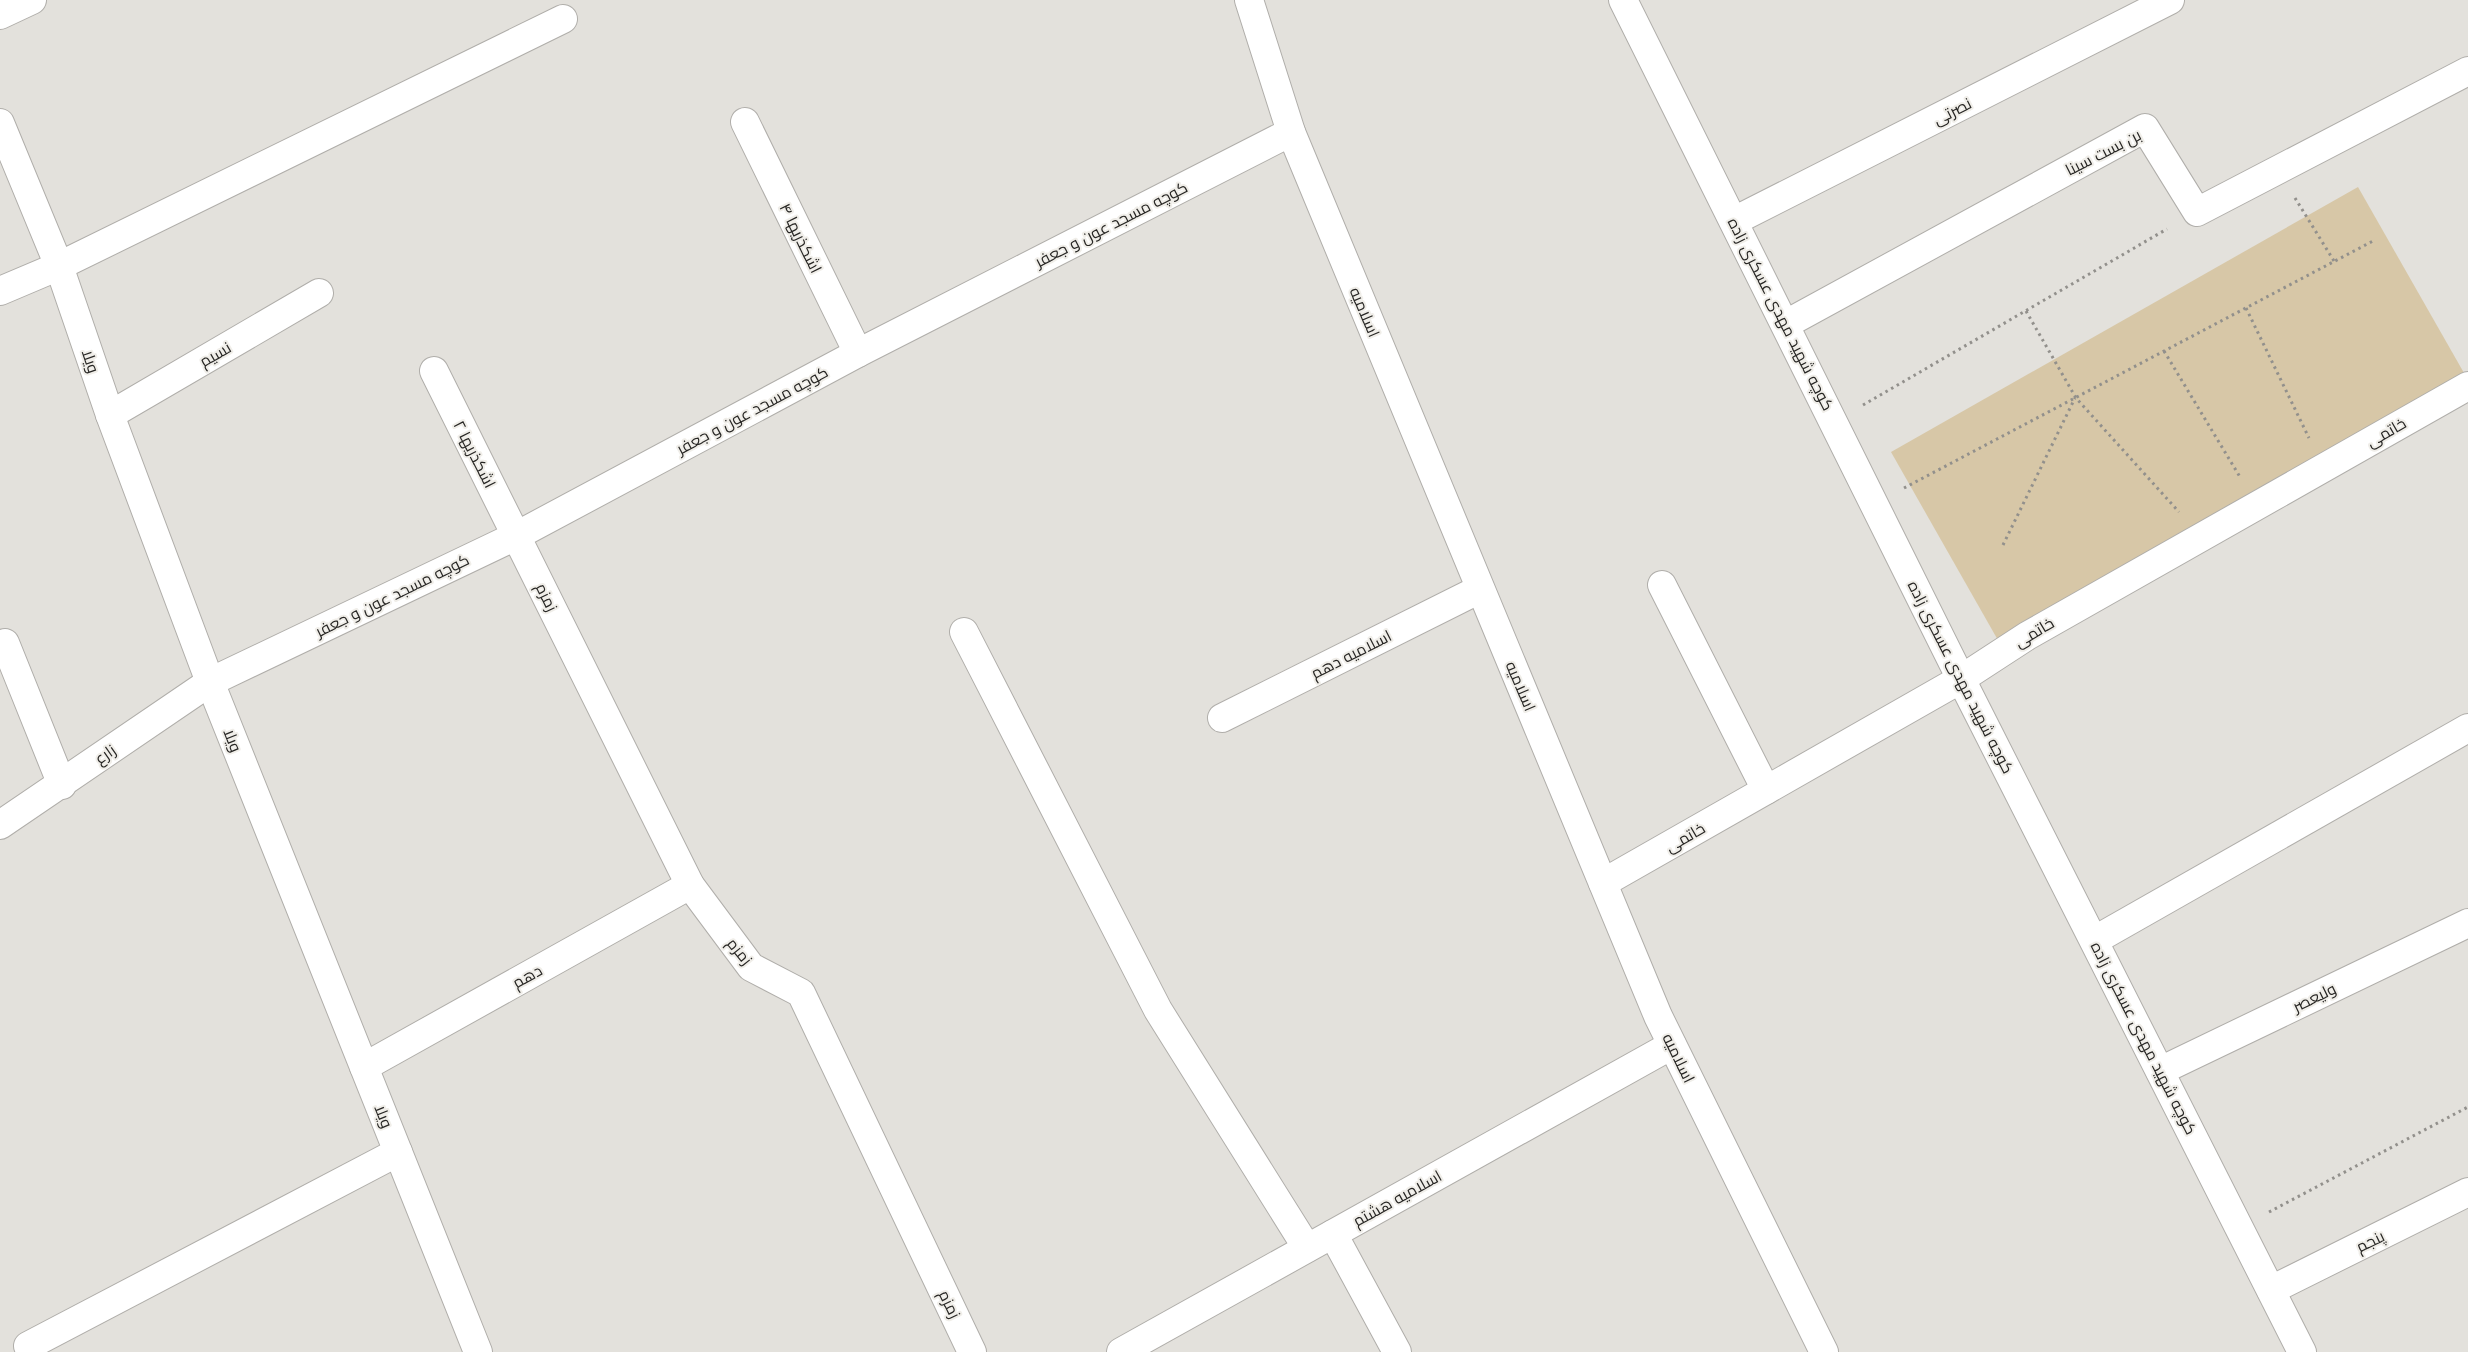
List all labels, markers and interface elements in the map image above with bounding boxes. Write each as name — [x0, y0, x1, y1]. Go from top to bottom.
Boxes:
street label: نصرتی — [1929, 93, 1975, 130]
street label: بن بست سینا — [2062, 124, 2145, 181]
street label: کوچه مسجد عون و جعفر — [1030, 177, 1192, 273]
street label: اشکذریها ۴ — [775, 200, 826, 277]
street label: کوچه شهید مهدی عسکری زاده — [1722, 214, 1838, 415]
street label: اسلامیه — [1346, 284, 1384, 340]
street label: نسیم — [196, 337, 235, 373]
street label: ویلا — [78, 347, 104, 375]
street label: کوچه مسجد عون و جعفر — [672, 362, 832, 461]
street label: خاتمی — [2362, 413, 2410, 452]
street label: اشکذریها ۲ — [449, 417, 501, 492]
street label: کوچه مسجد عون و جعفر — [311, 549, 473, 643]
street label: کوچه شهید مهدی عسکری زاده — [1902, 577, 2018, 778]
street label: زمزم — [530, 579, 562, 615]
street label: خاتمی — [2010, 612, 2058, 652]
street label: اسلامیه دهم — [1307, 625, 1396, 685]
street label: اسلامیه — [1502, 658, 1540, 714]
street label: ویلا — [219, 725, 247, 755]
street label: زارع — [90, 740, 121, 770]
street label: خاتمی — [1661, 818, 1709, 857]
street label: زمزم — [721, 933, 757, 970]
street label: کوچه شهید مهدی عسکری زاده — [2085, 938, 2201, 1139]
street label: دهم — [509, 960, 546, 994]
street label: ولیعصر — [2288, 978, 2339, 1016]
street label: اسلامیه — [1659, 1030, 1699, 1086]
street label: ویلا — [370, 1101, 398, 1131]
street label: اسلامیه هشتم — [1349, 1165, 1446, 1232]
street label: پنجم — [2353, 1225, 2389, 1258]
street label: زمزم — [933, 1286, 965, 1322]

